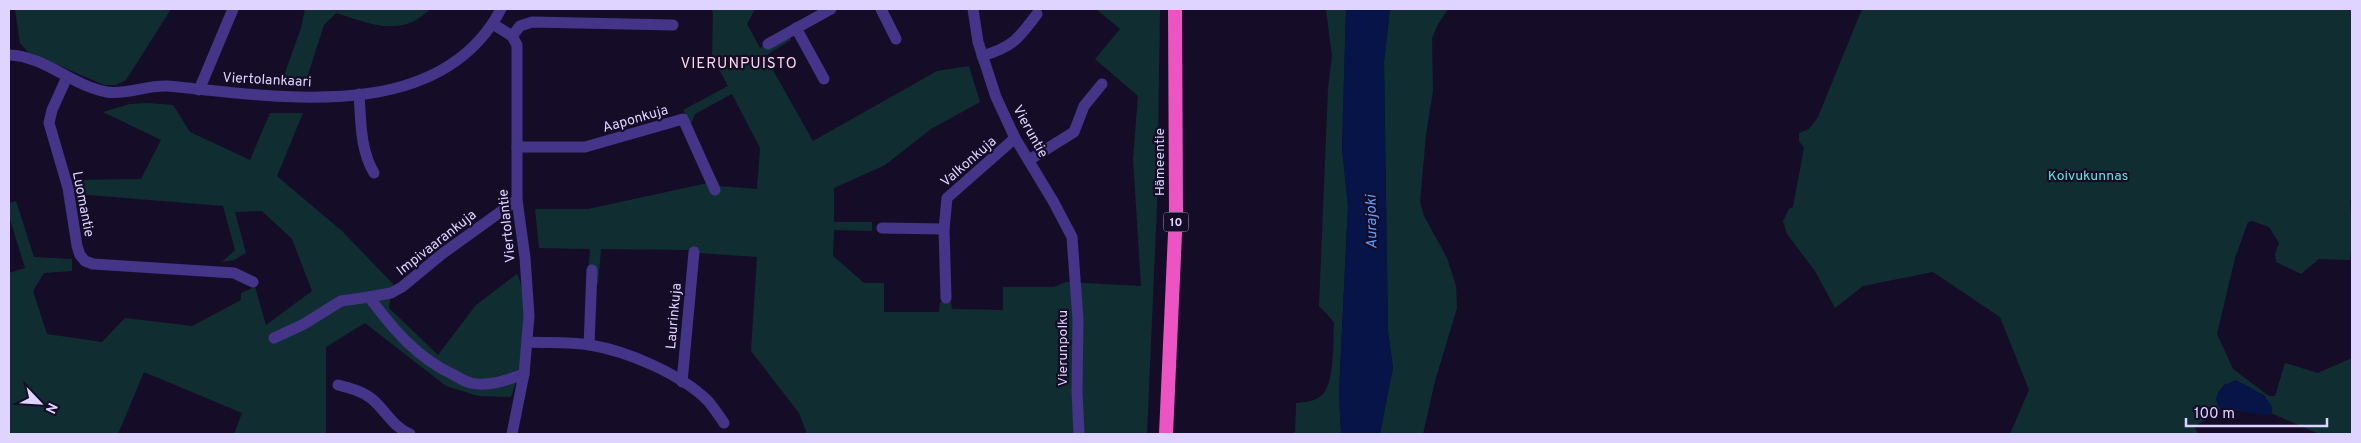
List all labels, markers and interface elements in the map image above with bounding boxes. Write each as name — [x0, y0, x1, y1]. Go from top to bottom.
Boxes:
district label: VIERUNPUISTO — [680, 55, 798, 74]
street label: Viertolankaari — [222, 70, 312, 91]
street label: Aaponkuja — [601, 102, 670, 137]
street label: Vieruntie — [1008, 102, 1051, 161]
street label: Hämeentie — [1152, 128, 1169, 196]
street label: Valkonkuja — [938, 133, 1000, 191]
park label: Koivukunnas — [2048, 168, 2128, 185]
street label: Luomantie — [68, 170, 97, 239]
street label: Viertolantie — [495, 188, 520, 264]
water label: Aurajoki — [1363, 193, 1382, 249]
street label: Impivaarankuja — [394, 207, 480, 280]
road number: 10 — [1164, 212, 1188, 232]
street label: Laurinkuja — [663, 282, 686, 350]
street label: Vierunpolku — [1055, 310, 1072, 386]
north arrow — [15, 378, 65, 428]
scale bar — [2186, 396, 2327, 428]
text: N — [41, 400, 60, 416]
text: 100 m — [2194, 405, 2235, 424]

